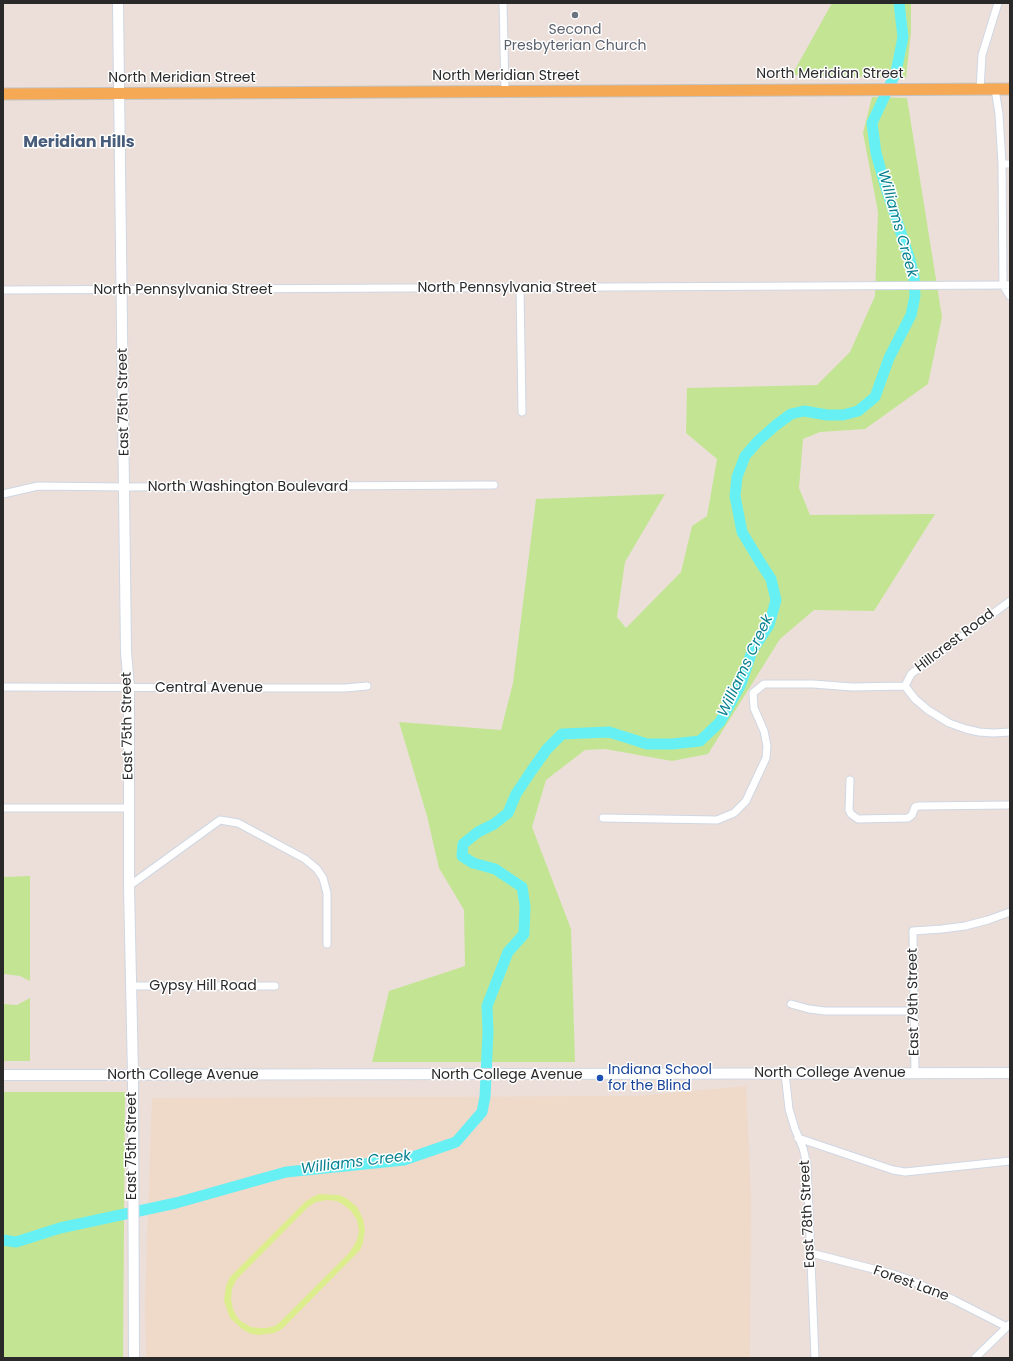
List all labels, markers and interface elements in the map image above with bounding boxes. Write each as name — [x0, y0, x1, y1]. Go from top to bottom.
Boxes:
marker: Second Presbyterian Church — [570, 10, 580, 20]
place label: Second Presbyterian Church — [504, 22, 646, 54]
street label: North Meridian Street — [756, 66, 904, 82]
street label: North Meridian Street — [432, 68, 580, 84]
street label: North Meridian Street — [108, 70, 256, 86]
district label: Meridian Hills — [23, 133, 135, 153]
water label: Williams Creek — [873, 168, 921, 280]
street label: North Pennsylvania Street — [417, 280, 597, 296]
street label: North Pennsylvania Street — [93, 282, 273, 298]
street label: East 75th Street — [115, 348, 133, 456]
street label: North Washington Boulevard — [148, 479, 348, 495]
street label: Hillcrest Road — [912, 606, 998, 676]
water label: Williams Creek — [714, 612, 778, 720]
street label: East 75th Street — [119, 672, 137, 780]
street label: Central Avenue — [155, 680, 263, 696]
street label: East 79th Street — [905, 948, 923, 1056]
street label: Gypsy Hill Road — [149, 978, 257, 994]
place label: Indiana School for the Blind — [608, 1062, 712, 1094]
street label: North College Avenue — [754, 1065, 906, 1081]
street label: North College Avenue — [107, 1067, 259, 1083]
street label: North College Avenue — [431, 1067, 583, 1083]
marker: Indiana School for the Blind — [595, 1073, 605, 1083]
street label: East 75th Street — [124, 1092, 140, 1200]
water label: Williams Creek — [300, 1147, 412, 1179]
street label: East 78th Street — [797, 1160, 819, 1268]
street label: Forest Lane — [871, 1263, 951, 1305]

